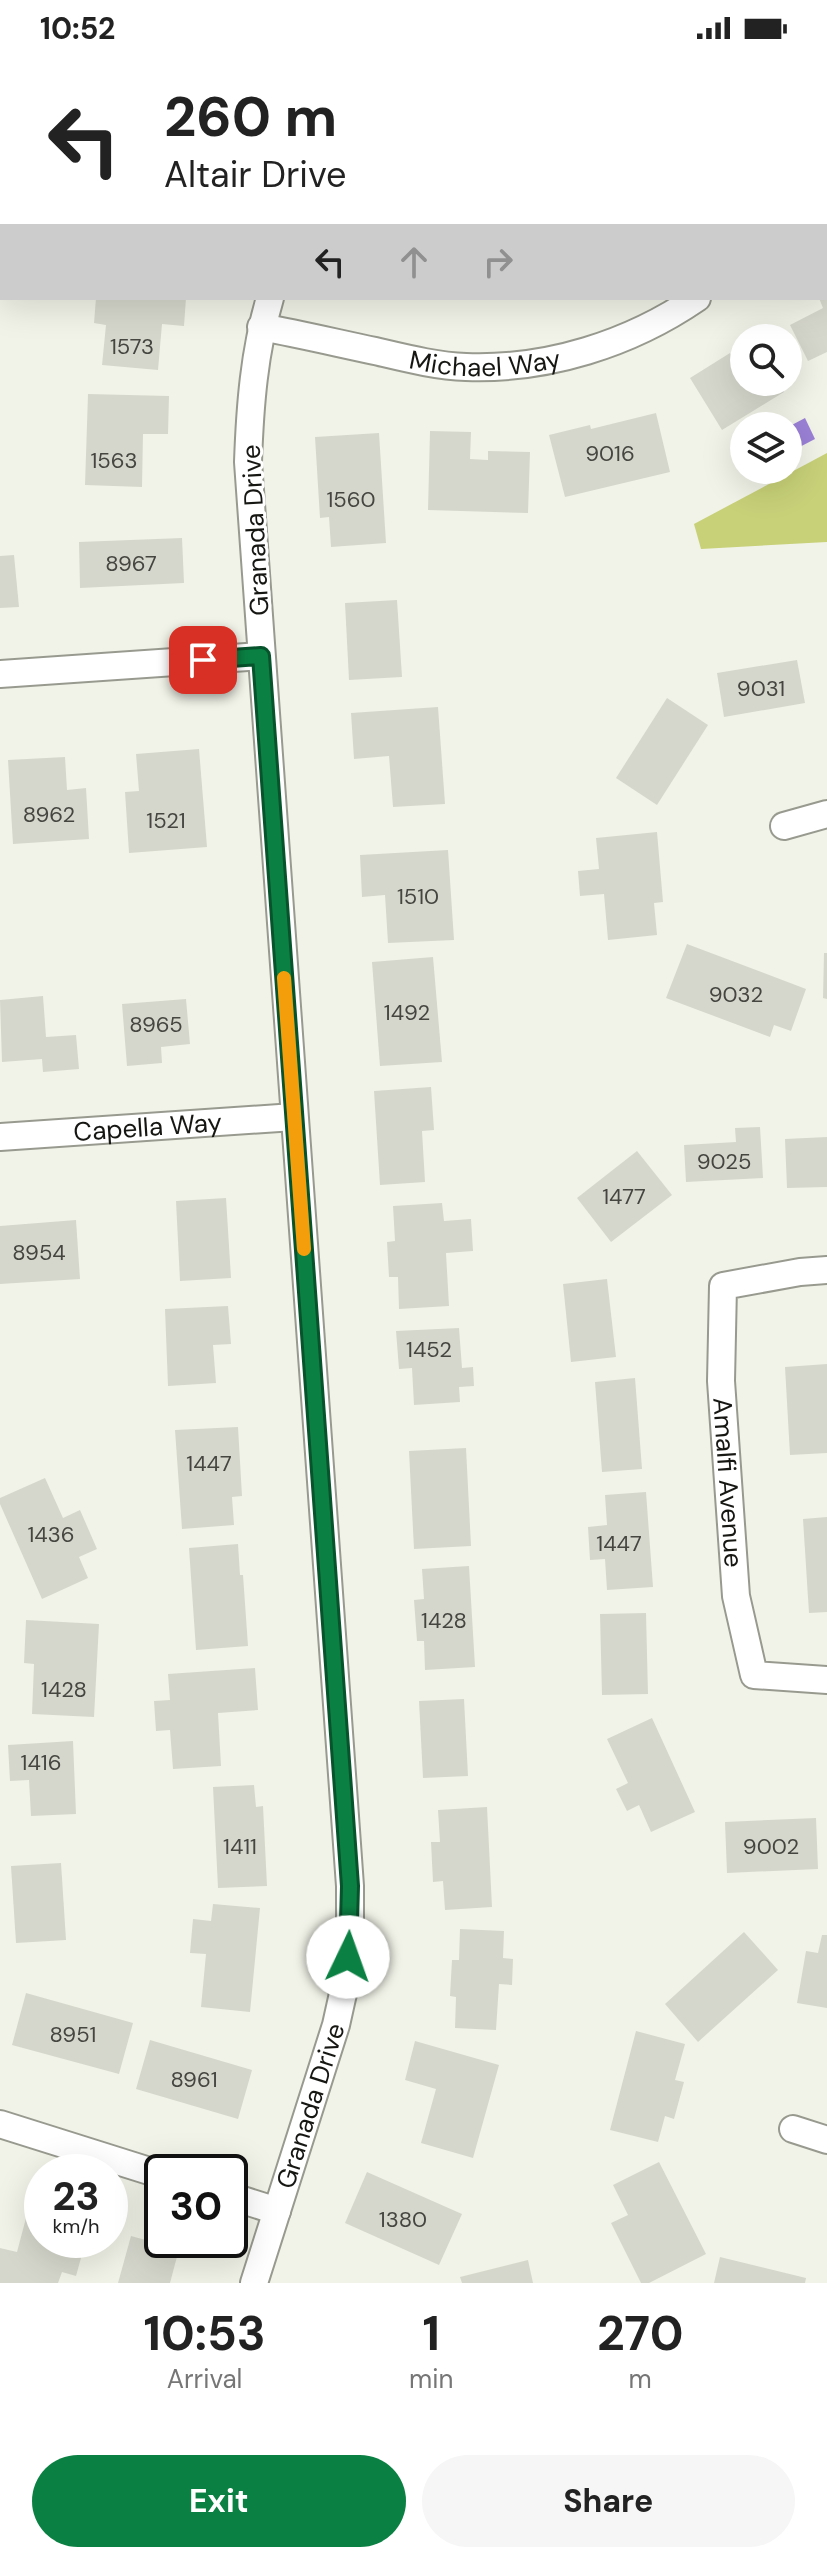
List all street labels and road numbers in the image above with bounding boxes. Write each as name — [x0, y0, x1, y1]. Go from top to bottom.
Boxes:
street label: Michael Way — [406, 341, 564, 384]
street label: Granada Drive — [234, 443, 276, 617]
street label: Capella Way — [72, 1105, 223, 1149]
street label: Amalfi Avenue — [705, 1396, 751, 1569]
street label: Granada Drive — [268, 2019, 353, 2193]

